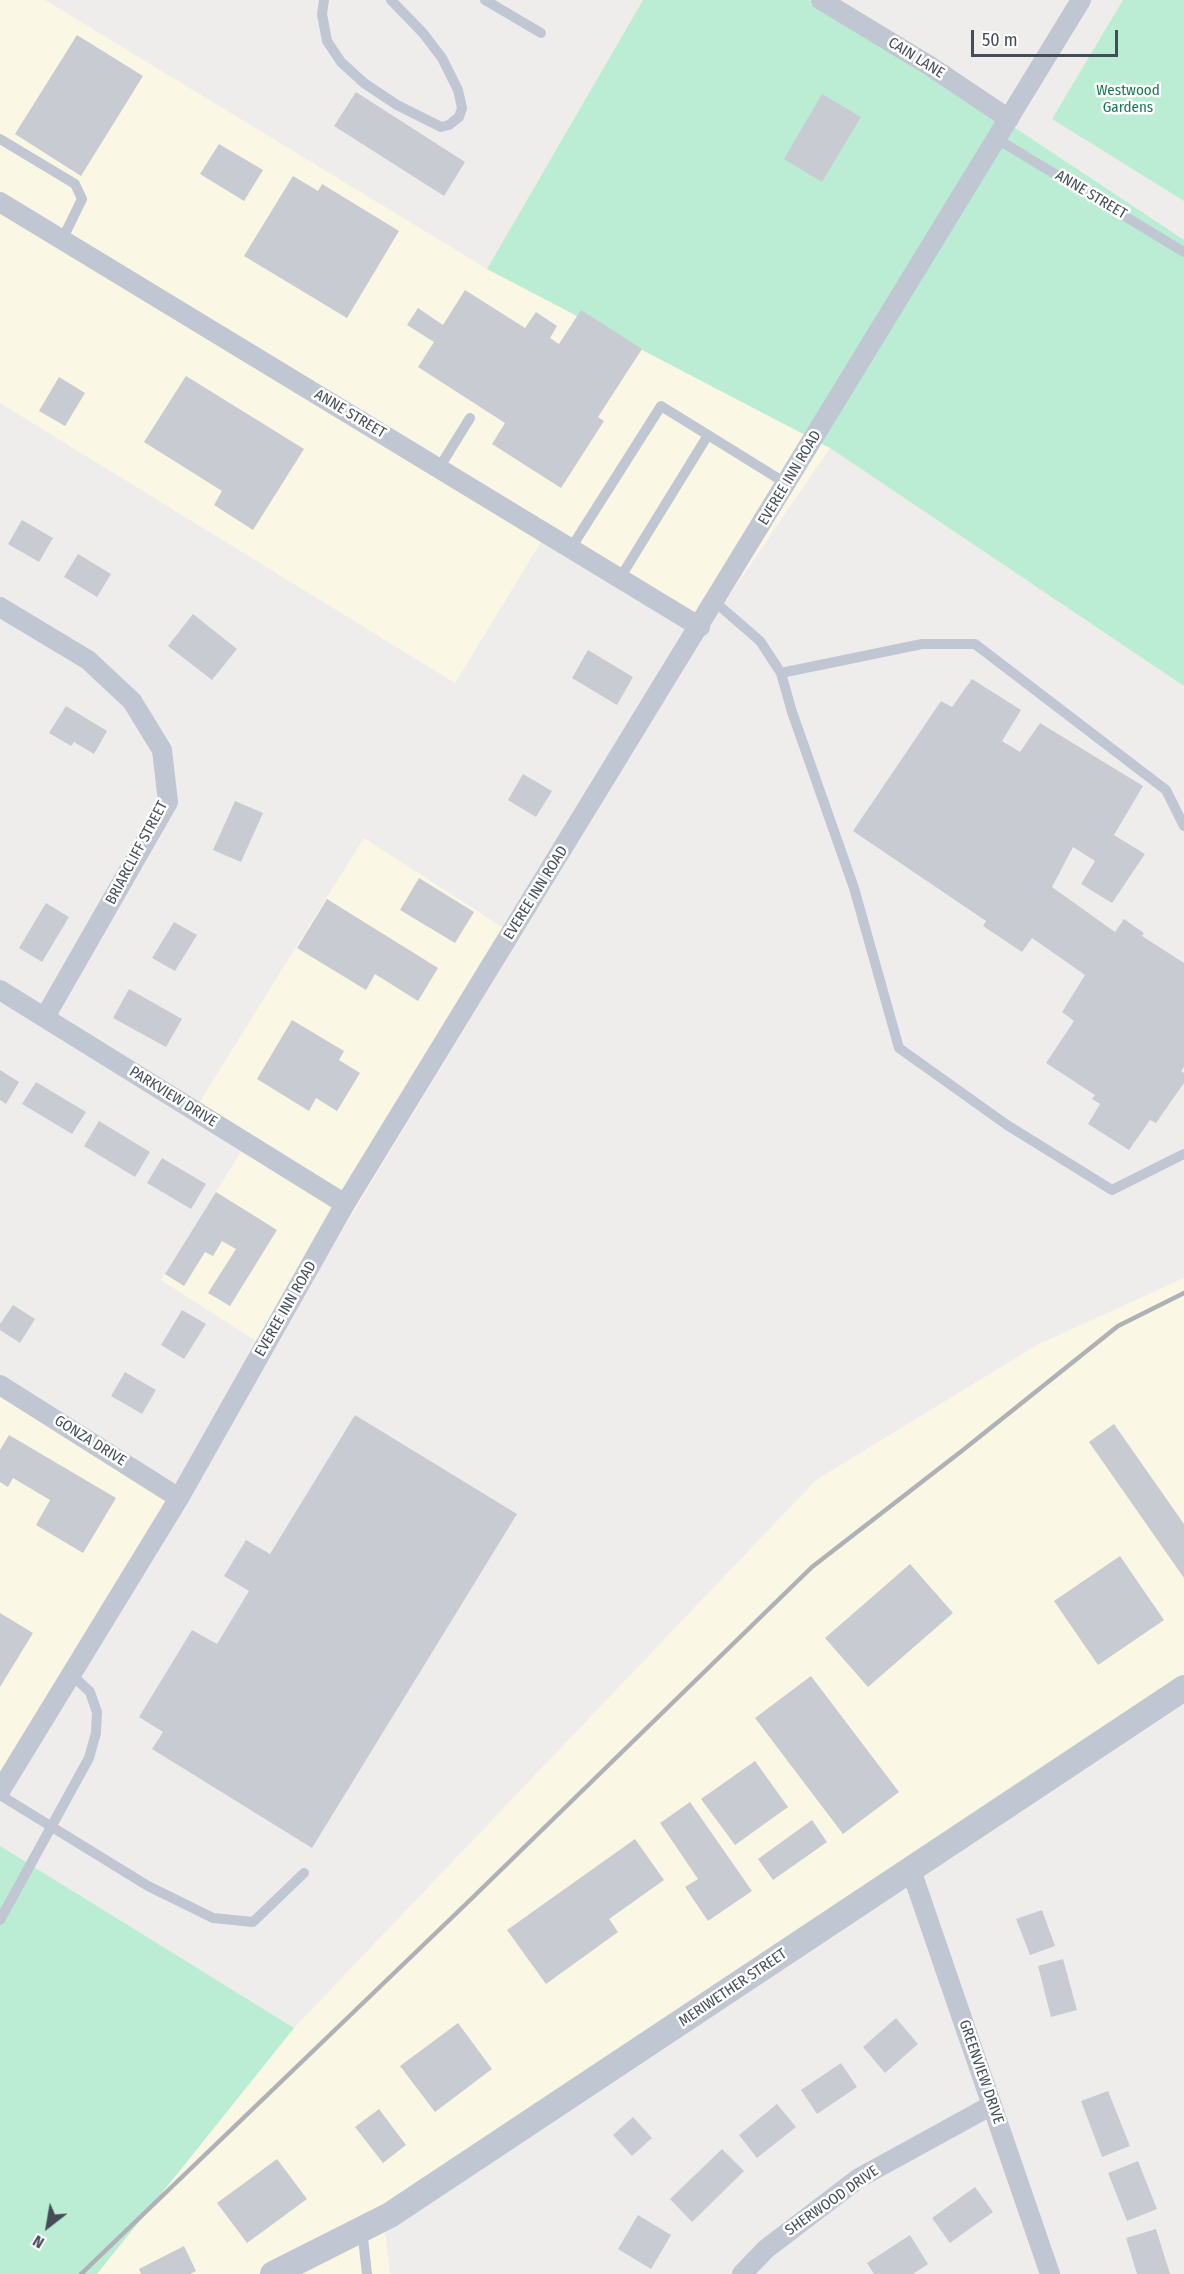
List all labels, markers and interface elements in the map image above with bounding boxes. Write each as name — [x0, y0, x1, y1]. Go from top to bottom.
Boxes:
scale bar — [974, 18, 1121, 56]
text: 50 m — [982, 29, 1018, 51]
street label: CAIN LANE — [885, 34, 947, 82]
park label: Westwood Gardens — [1096, 82, 1160, 117]
street label: ANNE STREET — [1052, 167, 1130, 223]
street label: ANNE STREET — [311, 386, 389, 442]
street label: EVEREE INN ROAD — [755, 427, 825, 529]
street label: BRIARCLIFF STREET — [102, 798, 172, 908]
street label: EVEREE INN ROAD — [500, 843, 572, 943]
street label: PARKVIEW DRIVE — [126, 1063, 220, 1131]
street label: EVEREE INN ROAD — [251, 1258, 321, 1360]
street label: GONZA DRIVE — [51, 1412, 129, 1470]
street label: MERIWETHER STREET — [676, 1945, 790, 2031]
street label: GREENVIEW DRIVE — [955, 2018, 1007, 2126]
street label: SHERWOOD DRIVE — [782, 2162, 882, 2240]
north arrow — [18, 2196, 78, 2256]
text: N — [29, 2231, 47, 2252]

